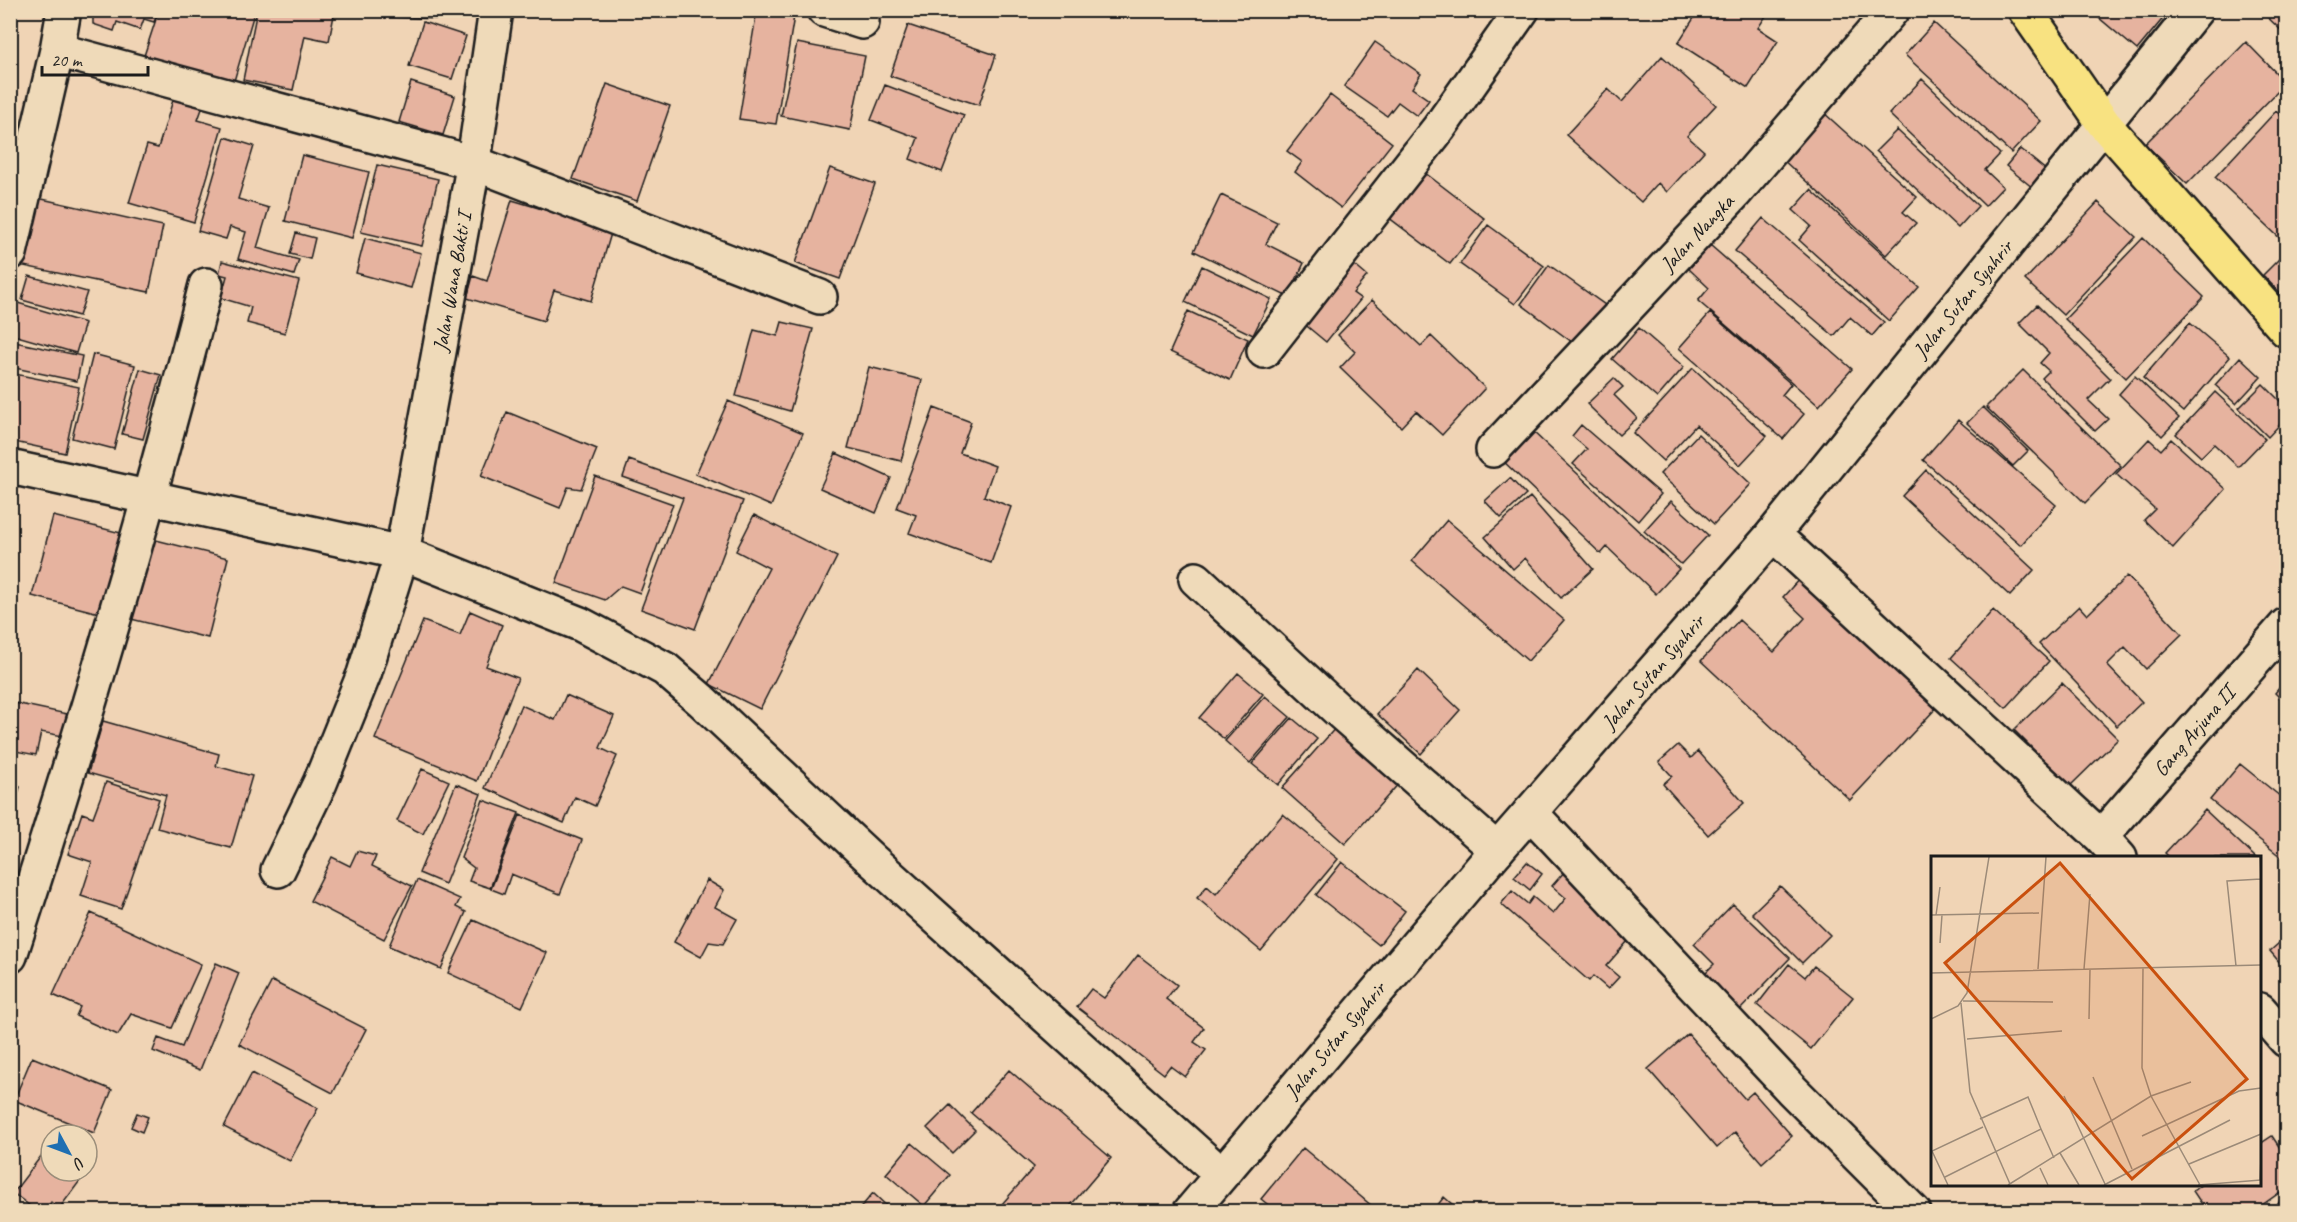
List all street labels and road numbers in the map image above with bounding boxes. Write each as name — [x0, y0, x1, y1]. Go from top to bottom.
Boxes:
street label: Jalan Nangka — [1654, 188, 1741, 278]
street label: Jalan Wana Bakti I — [427, 206, 478, 354]
street label: Jalan Sutan Syahrir — [1907, 234, 2019, 364]
street label: Jalan Sutan Syahrir — [1595, 608, 1711, 736]
street label: Gang Arjuna II — [2148, 677, 2243, 782]
street label: Jalan Sutan Syahrir — [1278, 975, 1392, 1104]

